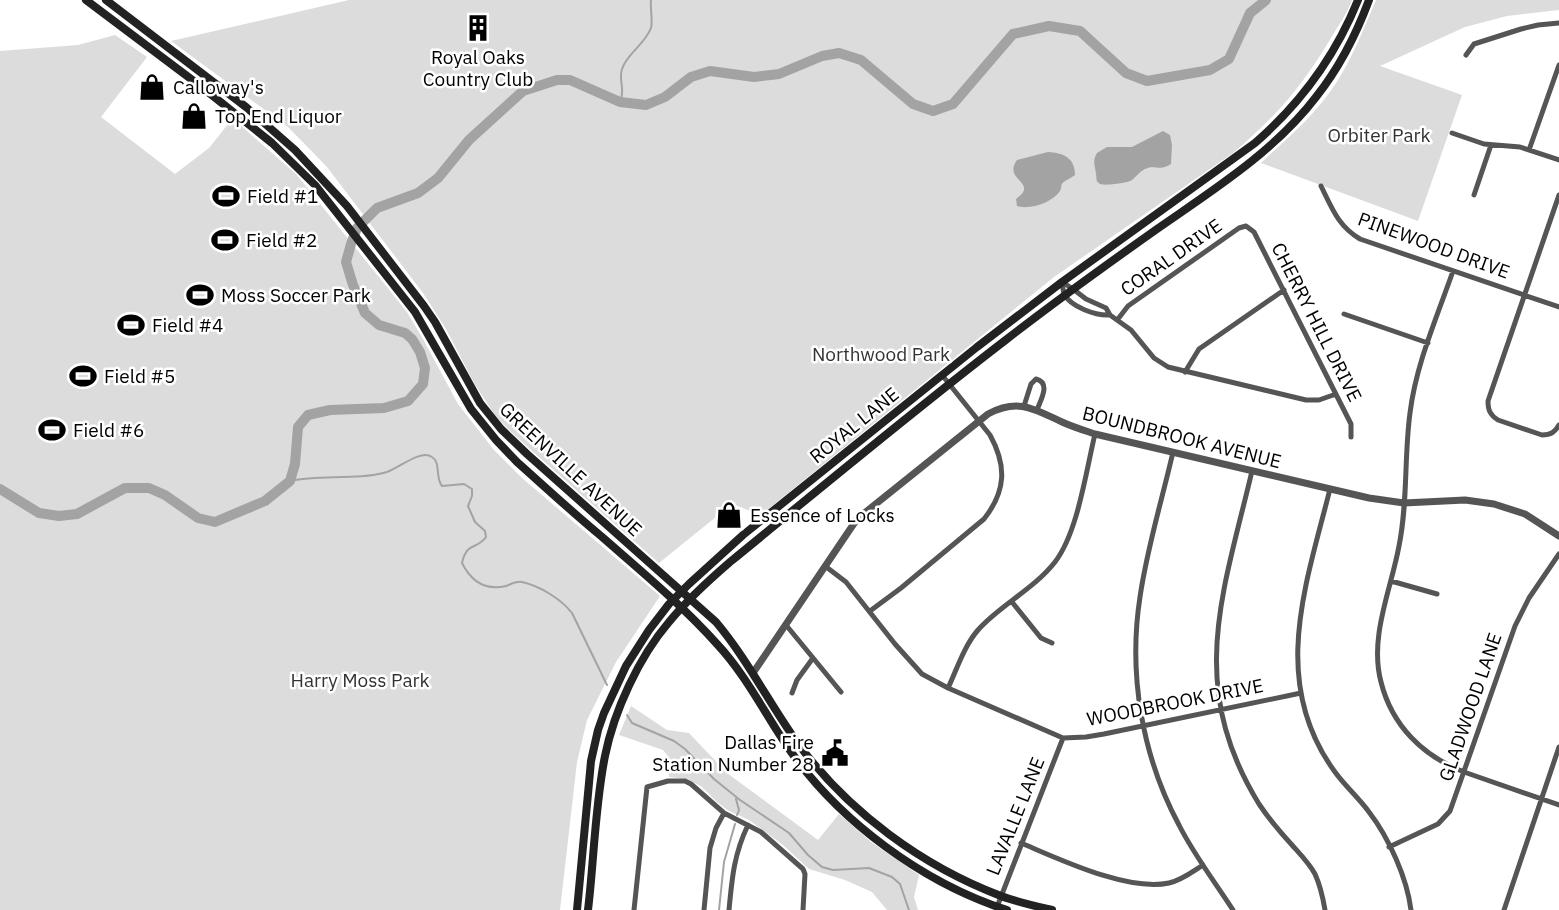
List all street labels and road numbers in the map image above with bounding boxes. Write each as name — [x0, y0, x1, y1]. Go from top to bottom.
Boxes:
street label: PINEWOOD DRIVE — [1355, 206, 1513, 284]
street label: CORAL DRIVE — [1116, 213, 1226, 301]
street label: CHERRY HILL DRIVE — [1266, 238, 1368, 406]
street label: ROYAL LANE — [805, 382, 903, 468]
street label: GREENVILLE AVENUE — [495, 397, 647, 541]
street label: BOUNDBROOK AVENUE — [1080, 401, 1284, 473]
street label: GLADWOOD LANE — [1433, 630, 1507, 784]
street label: WOODBROOK DRIVE — [1085, 673, 1265, 731]
street label: LAVALLE LANE — [980, 753, 1050, 879]

